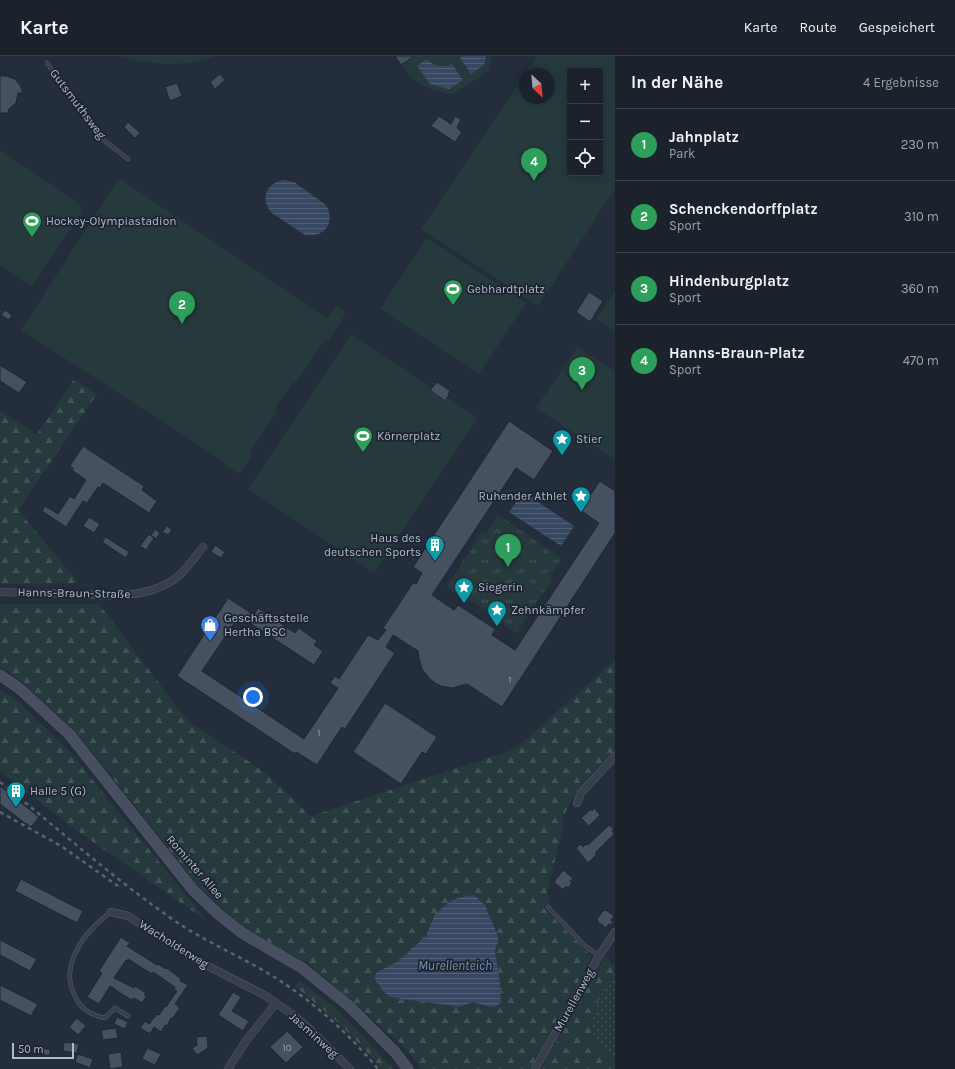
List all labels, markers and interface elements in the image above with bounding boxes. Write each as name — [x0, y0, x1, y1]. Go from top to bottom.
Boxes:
text: Karte — [20, 17, 69, 39]
text: Karte — [744, 19, 778, 36]
text: Route — [800, 19, 837, 36]
text: Gespeichert — [859, 19, 935, 36]
street label: Gutsmuthsweg — [47, 66, 109, 142]
north arrow — [519, 68, 555, 104]
map controls — [567, 68, 603, 176]
button: + — [567, 68, 603, 104]
text: In der Nähe — [631, 72, 723, 92]
text: 4 Ergebnisse — [863, 75, 939, 90]
button: − — [567, 104, 603, 140]
text: Jahnplatz — [669, 128, 739, 146]
text: 1 — [642, 137, 646, 152]
text: 230 m — [901, 137, 939, 152]
button: locate — [567, 140, 603, 176]
text: Park — [669, 146, 695, 161]
pin: 4 — [521, 148, 547, 181]
text: Schenckendorffplatz — [669, 200, 818, 218]
text: 2 — [640, 209, 648, 224]
text: 310 m — [904, 209, 939, 224]
sports icon: Hockey-Olympiastadion — [21, 210, 43, 238]
place label: Hockey-Olympiastadion — [46, 214, 176, 228]
text: Sport — [669, 218, 701, 233]
text: Hindenburgplatz — [669, 272, 789, 290]
sports icon: Gebhardtplatz — [442, 278, 464, 306]
text: 3 — [640, 281, 648, 296]
text: 360 m — [901, 281, 939, 296]
place label: Gebhardtplatz — [467, 282, 545, 296]
text: Sport — [669, 290, 701, 305]
pin: 2 — [169, 291, 195, 324]
text: Hanns-Braun-Platz — [669, 344, 805, 362]
text: 4 — [640, 353, 648, 368]
text: 470 m — [903, 353, 939, 368]
pin: 3 — [569, 357, 595, 390]
text: Sport — [669, 362, 701, 377]
sports icon: Körnerplatz — [352, 425, 374, 453]
place icon: Stier — [551, 428, 573, 456]
place label: Körnerplatz — [377, 429, 440, 443]
place label: Stier — [576, 432, 603, 446]
place icon: Ruhender Athlet — [570, 485, 592, 513]
place label: Ruhender Athlet — [479, 489, 567, 503]
place label: Haus des deutschen Sports — [324, 531, 421, 559]
building icon: Haus des deutschen Sports — [424, 534, 446, 562]
pin: 1 — [495, 534, 521, 567]
place icon: Siegerin — [453, 576, 475, 604]
place label: Siegerin — [478, 580, 523, 594]
street label: Hanns-Braun-Straße — [17, 585, 131, 601]
place icon: Zehnkämpfer — [486, 599, 508, 627]
place label: Zehnkämpfer — [511, 603, 586, 617]
place label: Geschäftsstelle Hertha BSC — [224, 611, 309, 639]
shop icon: Geschäftsstelle Hertha BSC — [199, 614, 221, 642]
house number: 1 — [508, 674, 512, 686]
your location — [243, 687, 263, 707]
house number: 1 — [317, 727, 321, 739]
building icon: Halle 5 (G) — [5, 780, 27, 808]
place label: Halle 5 (G) — [30, 784, 86, 798]
street label: Rominter Allee — [164, 832, 226, 902]
street label: Wacholderweg — [137, 917, 212, 971]
water label: Murellenteich — [418, 958, 492, 973]
street label: Murellenweg — [551, 966, 597, 1034]
street label: Jasminweg — [286, 1009, 342, 1061]
scale bar — [12, 1041, 74, 1060]
house number: 10 — [282, 1042, 292, 1054]
text: 50 m — [18, 1043, 44, 1056]

